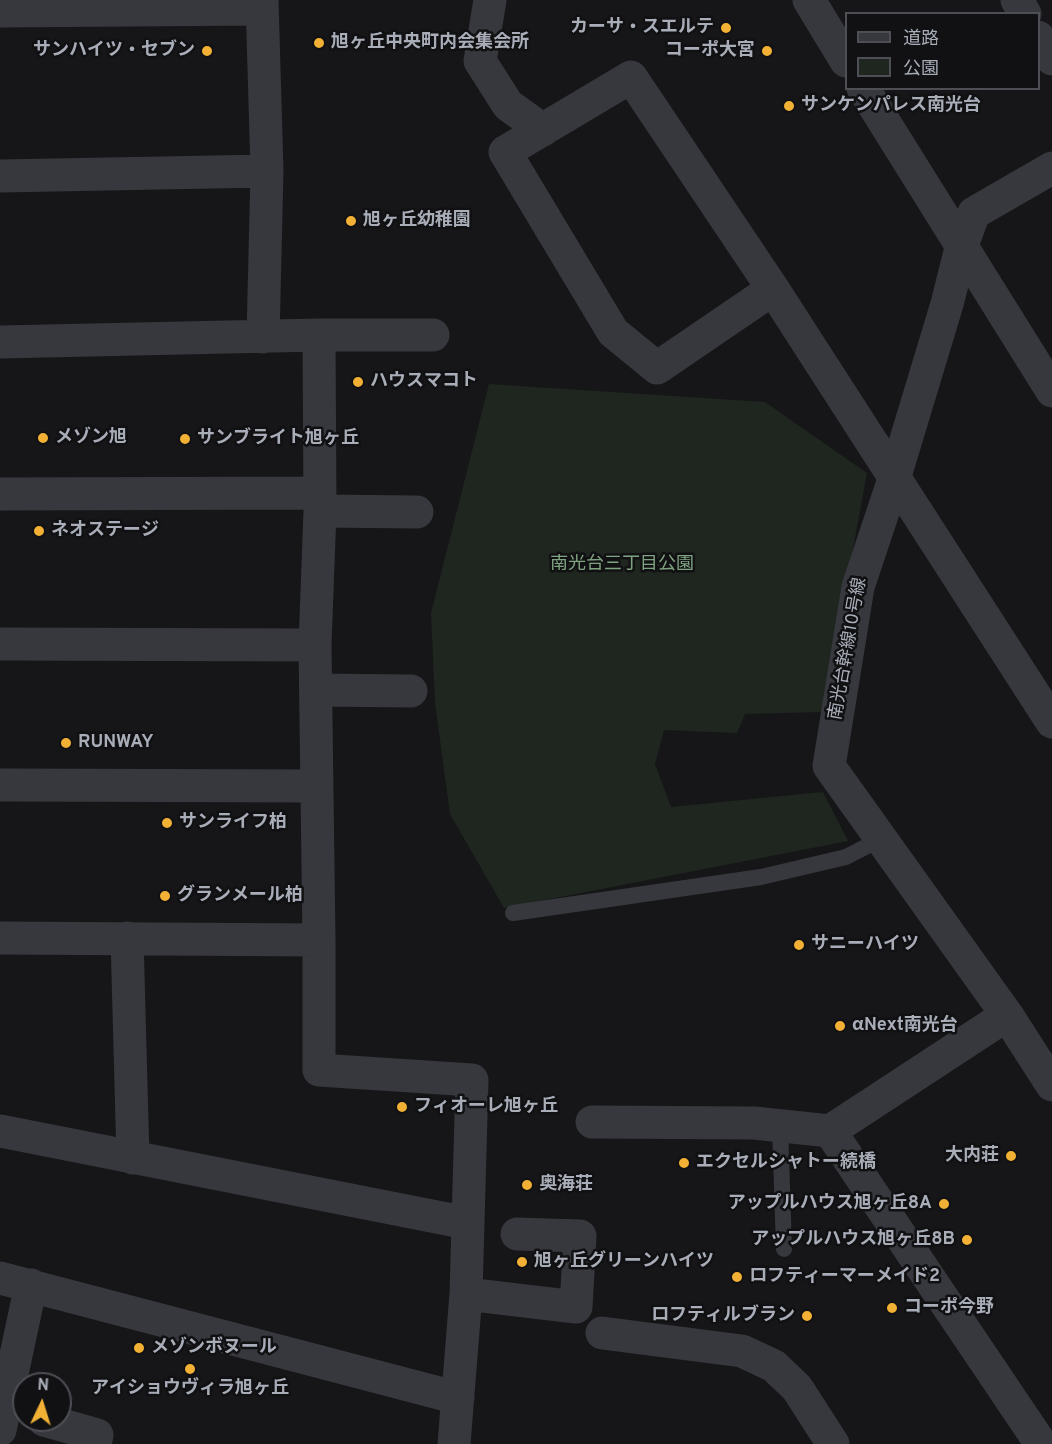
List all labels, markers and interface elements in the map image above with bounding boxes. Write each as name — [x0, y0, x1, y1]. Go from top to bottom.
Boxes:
legend — [845, 12, 1040, 90]
place label: カーサ・スエルテ — [570, 17, 714, 39]
marker: カーサ・スエルテ — [719, 21, 733, 35]
text: 道路 — [903, 28, 939, 51]
place label: 旭ヶ丘中央町内会集会所 — [331, 32, 529, 54]
marker: 旭ヶ丘中央町内会集会所 — [312, 36, 326, 50]
place label: サンハイツ・セブン — [33, 40, 195, 62]
place label: コーポ大宮 — [665, 40, 755, 62]
marker: サンハイツ・セブン — [200, 44, 214, 58]
marker: コーポ大宮 — [760, 44, 774, 58]
text: 公園 — [903, 58, 939, 81]
place label: サンケンパレス南光台 — [801, 95, 981, 117]
marker: サンケンパレス南光台 — [782, 99, 796, 113]
place label: 旭ヶ丘幼稚園 — [363, 210, 471, 232]
marker: 旭ヶ丘幼稚園 — [344, 214, 358, 228]
place label: ハウスマコト — [370, 371, 478, 393]
marker: ハウスマコト — [351, 375, 365, 389]
place label: メゾン旭 — [55, 427, 127, 449]
place label: サンブライト旭ヶ丘 — [197, 428, 359, 450]
marker: メゾン旭 — [36, 431, 50, 445]
marker: サンブライト旭ヶ丘 — [178, 432, 192, 446]
place label: ネオステージ — [51, 520, 159, 542]
marker: ネオステージ — [32, 524, 46, 538]
park label: 南光台三丁目公園 — [550, 554, 694, 576]
street label: 南光台幹線10号線 — [826, 576, 872, 722]
place label: RUNWAY — [78, 732, 154, 754]
marker: RUNWAY — [59, 736, 73, 750]
place label: サンライフ柏 — [179, 812, 287, 834]
marker: サンライフ柏 — [160, 816, 174, 830]
place label: グランメール柏 — [177, 885, 303, 907]
marker: グランメール柏 — [158, 889, 172, 903]
place label: サニーハイツ — [811, 934, 919, 956]
marker: サニーハイツ — [792, 938, 806, 952]
place label: αNext南光台 — [852, 1015, 958, 1037]
marker: αNext南光台 — [833, 1019, 847, 1033]
place label: フィオーレ旭ヶ丘 — [414, 1096, 558, 1118]
marker: フィオーレ旭ヶ丘 — [395, 1100, 409, 1114]
place label: 大内荘 — [945, 1145, 999, 1167]
marker: 大内荘 — [1004, 1149, 1018, 1163]
place label: エクセルシャトー続橋 — [696, 1152, 876, 1174]
marker: エクセルシャトー続橋 — [677, 1156, 691, 1170]
place label: 奥海荘 — [539, 1174, 593, 1196]
marker: 奥海荘 — [520, 1178, 534, 1192]
place label: アップルハウス旭ヶ丘8A — [728, 1193, 932, 1215]
marker: アップルハウス旭ヶ丘8A — [937, 1197, 951, 1211]
place label: アップルハウス旭ヶ丘8B — [751, 1229, 955, 1251]
marker: アップルハウス旭ヶ丘8B — [960, 1233, 974, 1247]
place label: 旭ヶ丘グリーンハイツ — [534, 1251, 714, 1273]
marker: 旭ヶ丘グリーンハイツ — [515, 1255, 529, 1269]
place label: ロフティーマーメイド2 — [749, 1266, 940, 1288]
marker: ロフティーマーメイド2 — [730, 1270, 744, 1284]
place label: コーポ今野 — [904, 1297, 994, 1319]
marker: コーポ今野 — [885, 1301, 899, 1315]
place label: ロフティルブラン — [651, 1305, 795, 1327]
marker: ロフティルブラン — [800, 1309, 814, 1323]
place label: メゾンボヌール — [151, 1337, 277, 1359]
marker: メゾンボヌール — [132, 1341, 146, 1355]
marker: アイショウヴィラ旭ヶ丘 — [183, 1362, 197, 1376]
north arrow — [12, 1372, 72, 1432]
text: N — [37, 1376, 50, 1396]
place label: アイショウヴィラ旭ヶ丘 — [91, 1378, 289, 1400]

